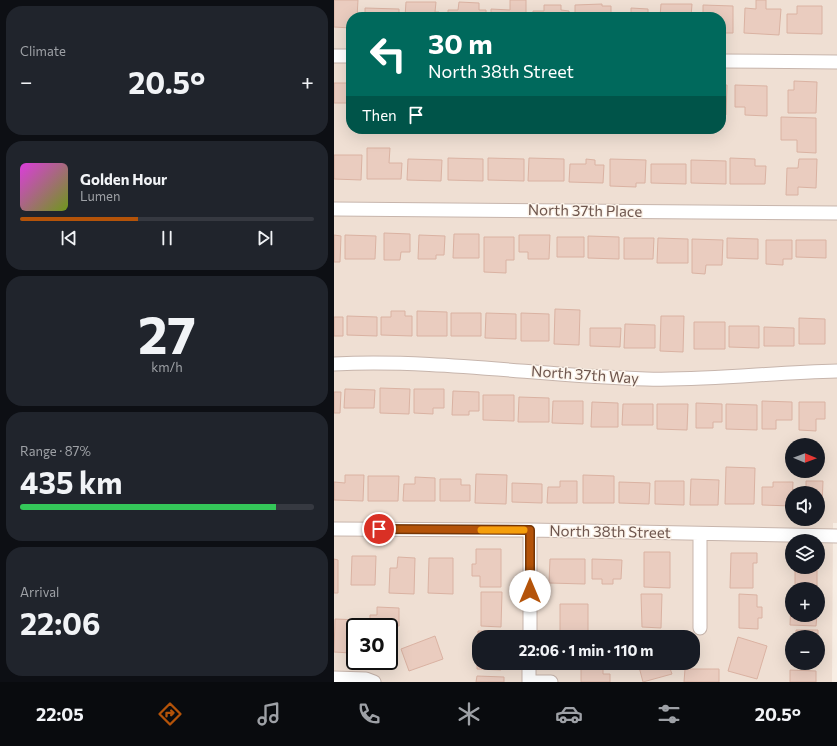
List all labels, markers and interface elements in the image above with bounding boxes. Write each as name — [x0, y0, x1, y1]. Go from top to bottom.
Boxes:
text: 30 m — [428, 26, 493, 60]
icon: left — [362, 28, 414, 80]
text: Climate — [20, 43, 66, 59]
text: North 38th Street — [428, 60, 574, 82]
text: 20.5° — [128, 63, 205, 100]
text: − — [20, 68, 33, 95]
text: + — [301, 68, 314, 95]
icon: arrive — [405, 104, 427, 126]
text: Then — [362, 106, 397, 124]
text: Golden Hour — [80, 170, 167, 188]
text: Lumen — [80, 188, 120, 204]
street label: North 37th Place — [528, 200, 642, 220]
icon: previous — [58, 227, 80, 249]
icon: pause — [156, 227, 178, 249]
icon: next — [254, 227, 276, 249]
text: 27 — [138, 301, 196, 365]
text: km/h — [151, 359, 183, 375]
street label: North 37th Way — [531, 361, 640, 387]
north arrow — [785, 438, 825, 478]
map controls — [785, 438, 825, 670]
text: Range · 87% — [20, 443, 91, 459]
text: 435 km — [20, 463, 123, 500]
button: sound — [785, 486, 825, 526]
pin — [362, 512, 396, 546]
icon: arrive — [368, 518, 390, 540]
street label: North 38th Street — [549, 521, 671, 541]
button: layers — [785, 534, 825, 574]
position arrow — [509, 570, 551, 612]
button: + — [785, 582, 825, 622]
text: Arrival — [20, 584, 59, 600]
text: 22:06 — [20, 604, 101, 641]
speed limit sign: 30 — [346, 618, 398, 670]
button: − — [785, 630, 825, 670]
text: 22:06 · 1 min · 110 m — [519, 641, 653, 659]
icon: directions — [156, 700, 184, 728]
icon: music — [255, 700, 283, 728]
icon: phone — [355, 700, 383, 728]
icon: climate — [455, 700, 483, 728]
icon: car — [555, 700, 583, 728]
icon: filters — [655, 700, 683, 728]
text: 22:05 — [36, 703, 84, 725]
text: 20.5° — [755, 703, 801, 725]

